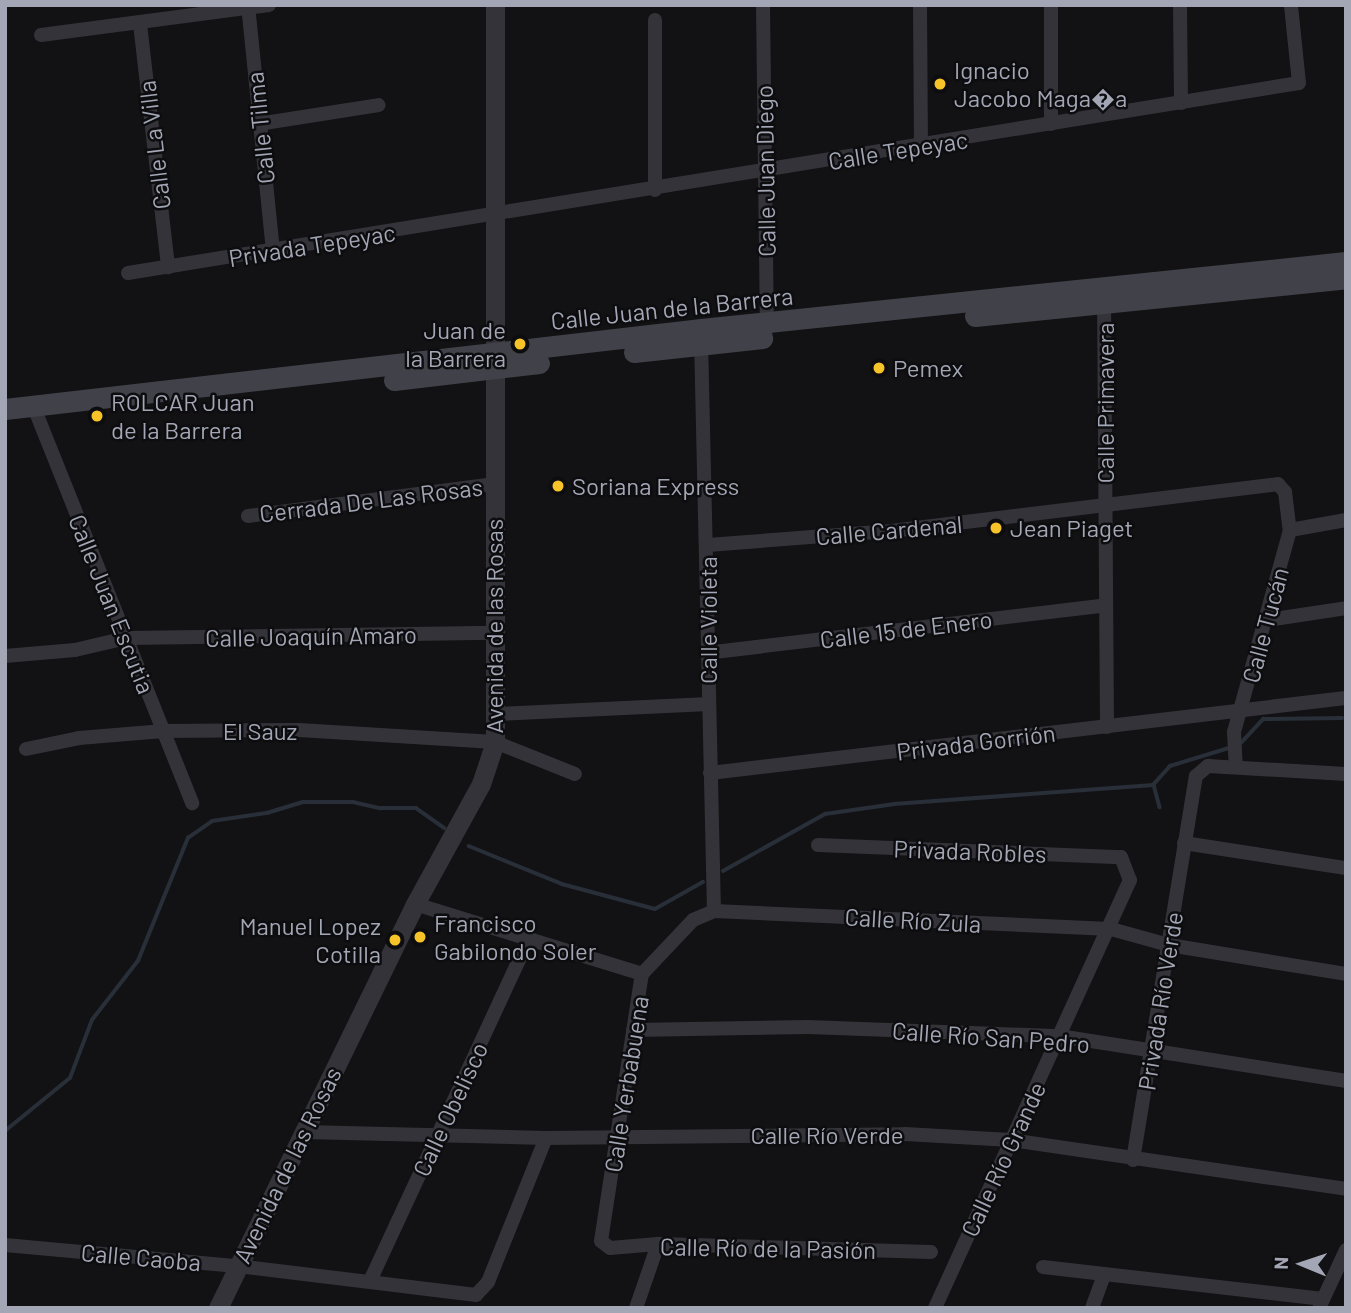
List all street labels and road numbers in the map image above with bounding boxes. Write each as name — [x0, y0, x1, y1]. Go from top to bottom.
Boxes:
street label: Calle Tilma — [240, 71, 280, 185]
street label: Calle La Villa — [132, 79, 176, 211]
street label: Calle Juan Diego — [749, 85, 781, 257]
street label: Calle Tepeyac — [826, 125, 970, 175]
street label: Privada Tepeyac — [227, 218, 397, 272]
street label: Calle Juan de la Barrera — [549, 281, 795, 335]
street label: Calle Primavera — [1091, 322, 1119, 484]
street label: Cerrada De Las Rosas — [258, 472, 484, 528]
street label: Calle Cardenal — [814, 509, 964, 551]
street label: Calle Juan Escutia — [63, 510, 161, 698]
street label: Avenida de las Rosas — [480, 519, 508, 733]
street label: Calle Violeta — [694, 556, 722, 684]
street label: Calle Tucán — [1236, 564, 1294, 686]
street label: Calle 15 de Enero — [818, 604, 994, 654]
street label: Calle Joaquín Amaro — [205, 620, 417, 652]
street label: El Sauz — [223, 717, 297, 745]
street label: Privada Gorrión — [895, 718, 1057, 766]
street label: Privada Robles — [893, 834, 1047, 868]
street label: Calle Río Zula — [844, 902, 982, 938]
street label: Privada Río Verde — [1132, 910, 1188, 1092]
street label: Calle Yerbabuena — [598, 994, 654, 1174]
street label: Calle Río San Pedro — [891, 1016, 1091, 1058]
street label: Calle Obelisco — [406, 1037, 494, 1181]
street label: Avenida de las Rosas — [227, 1062, 347, 1268]
street label: Calle Río Grande — [955, 1077, 1051, 1241]
street label: Calle Río Verde — [750, 1121, 904, 1149]
street label: Calle Río de la Pasión — [660, 1232, 876, 1264]
street label: Calle Caoba — [80, 1237, 202, 1277]

